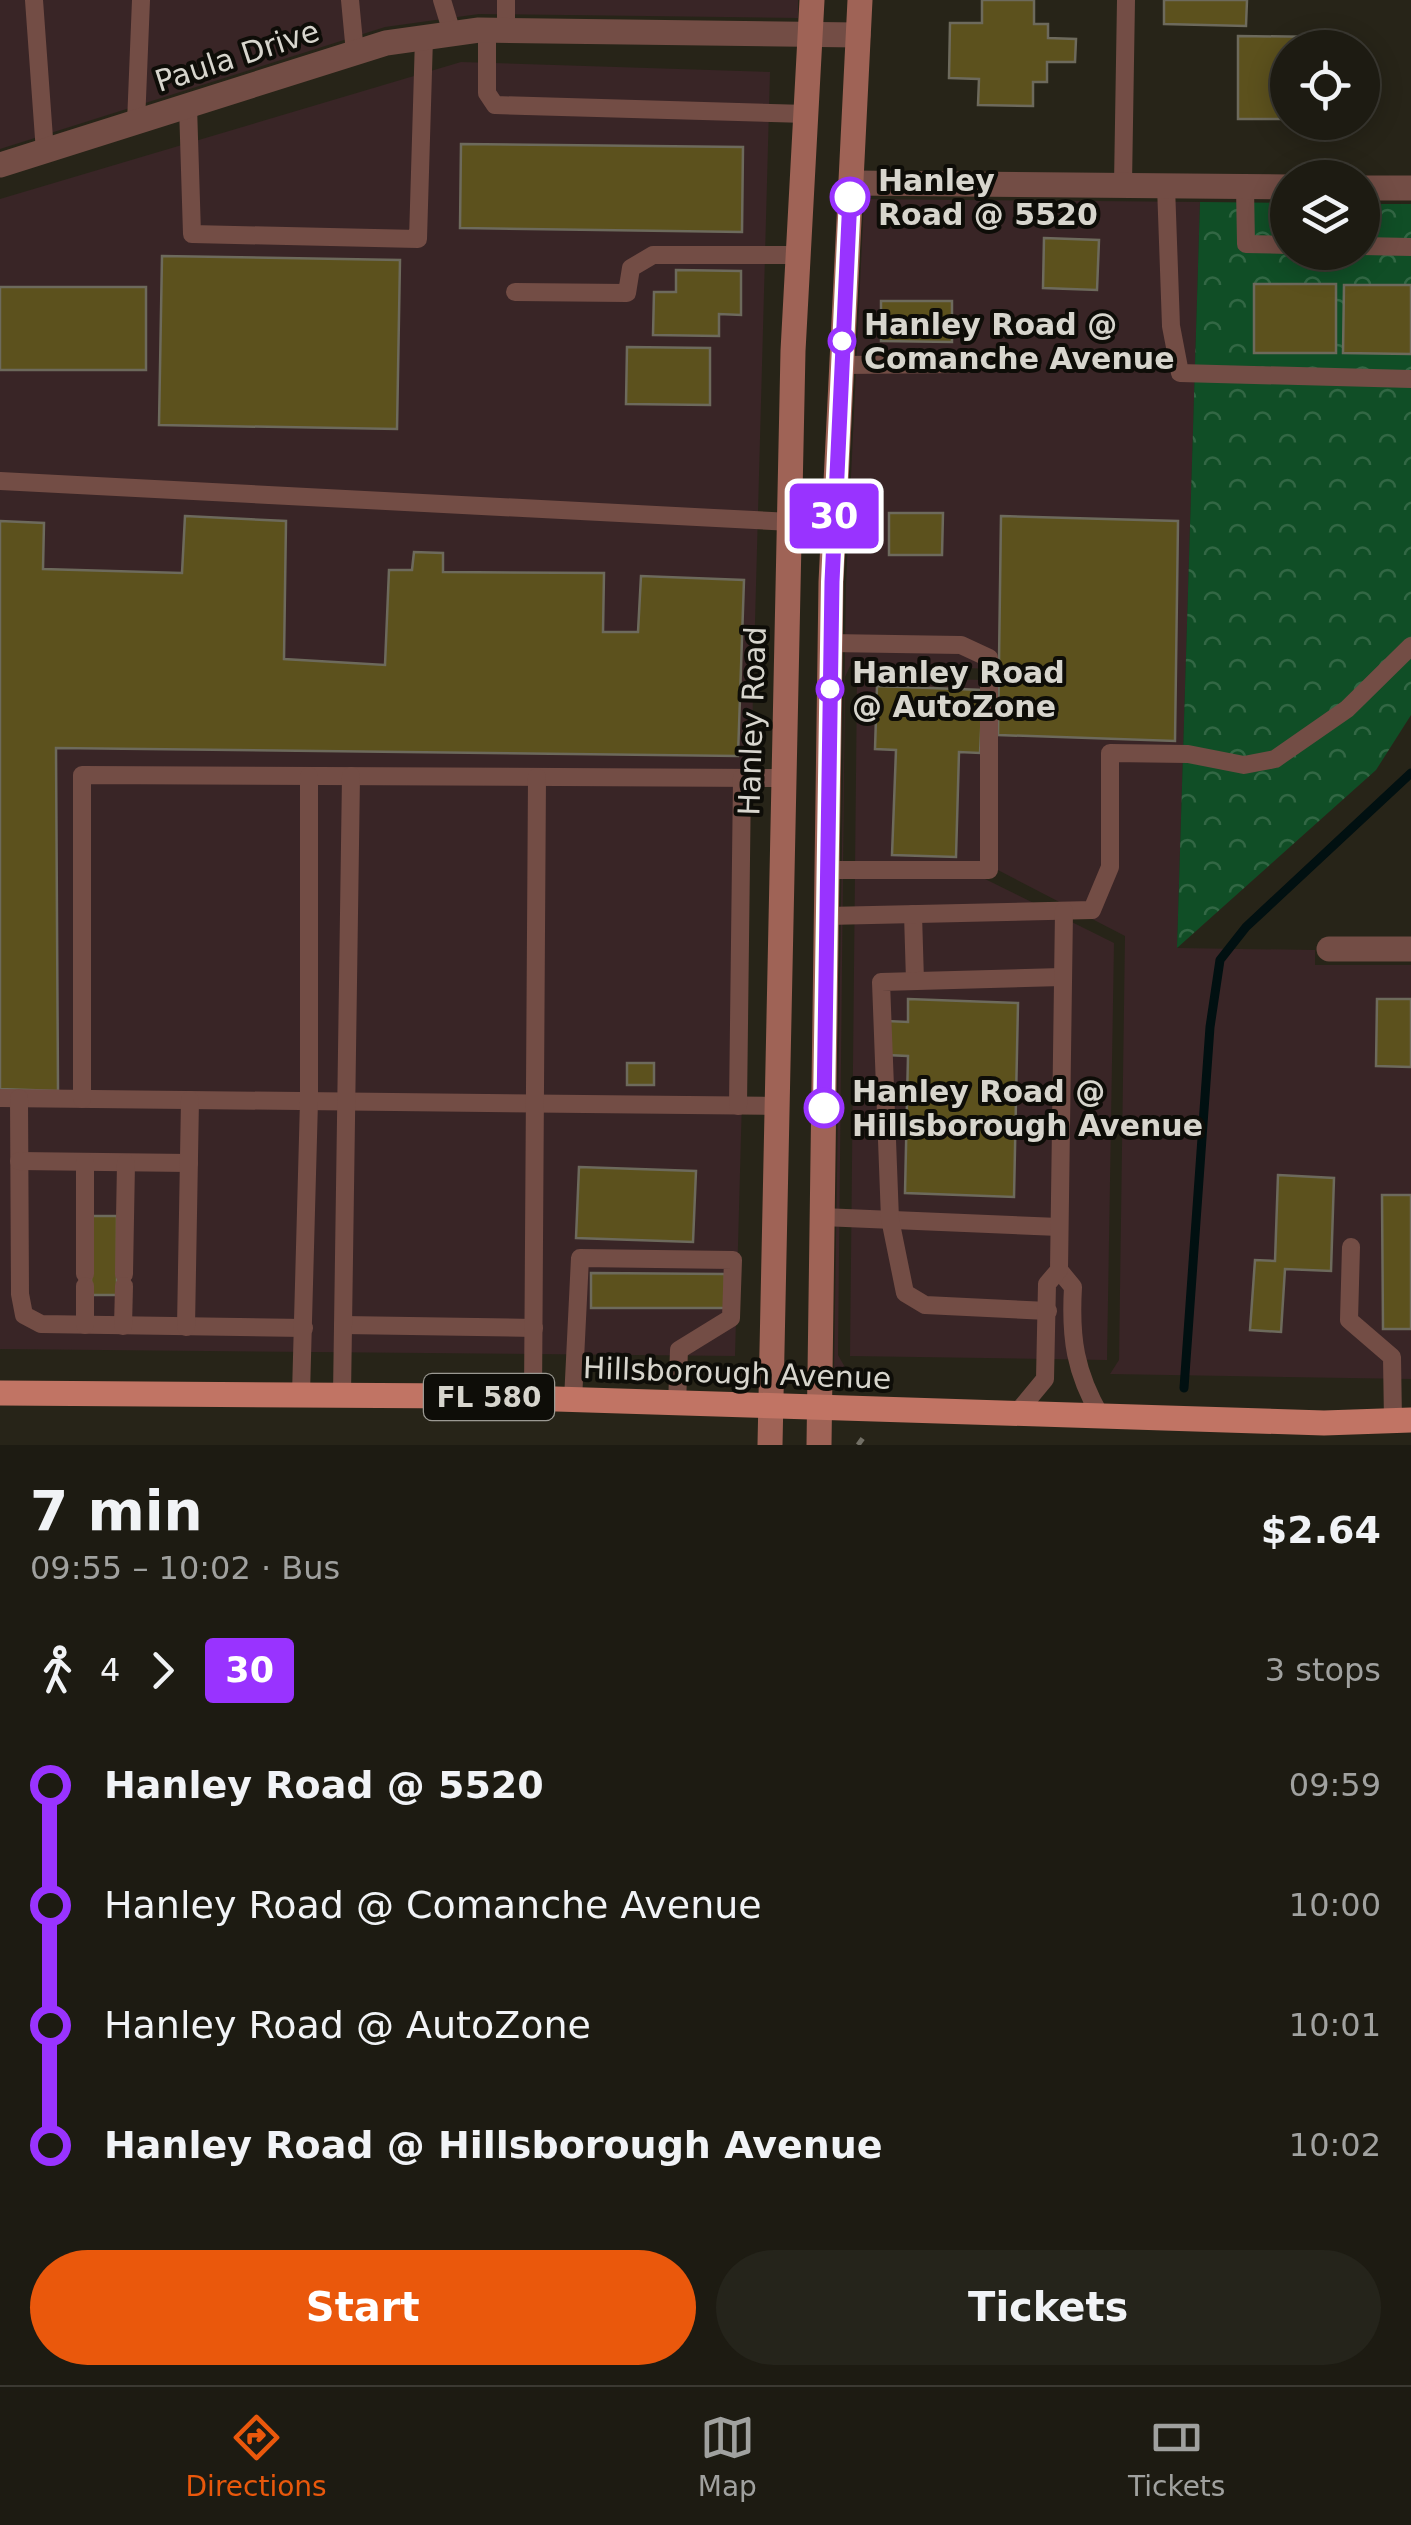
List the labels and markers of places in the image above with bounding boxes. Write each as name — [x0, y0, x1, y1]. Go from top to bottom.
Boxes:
place label: Hanley Road @ 5520 — [878, 163, 1098, 232]
marker: Hanley Road @ 5520 — [831, 178, 869, 216]
place label: Hanley Road @ Comanche Avenue — [864, 307, 1175, 376]
marker: Hanley Road @ Comanche Avenue — [829, 328, 855, 354]
place label: Hanley Road @ AutoZone — [852, 655, 1065, 724]
marker: Hanley Road @ AutoZone — [817, 676, 843, 702]
place label: Hanley Road @ Hillsborough Avenue — [852, 1074, 1203, 1143]
marker: Hanley Road @ Hillsborough Avenue — [805, 1089, 843, 1127]

